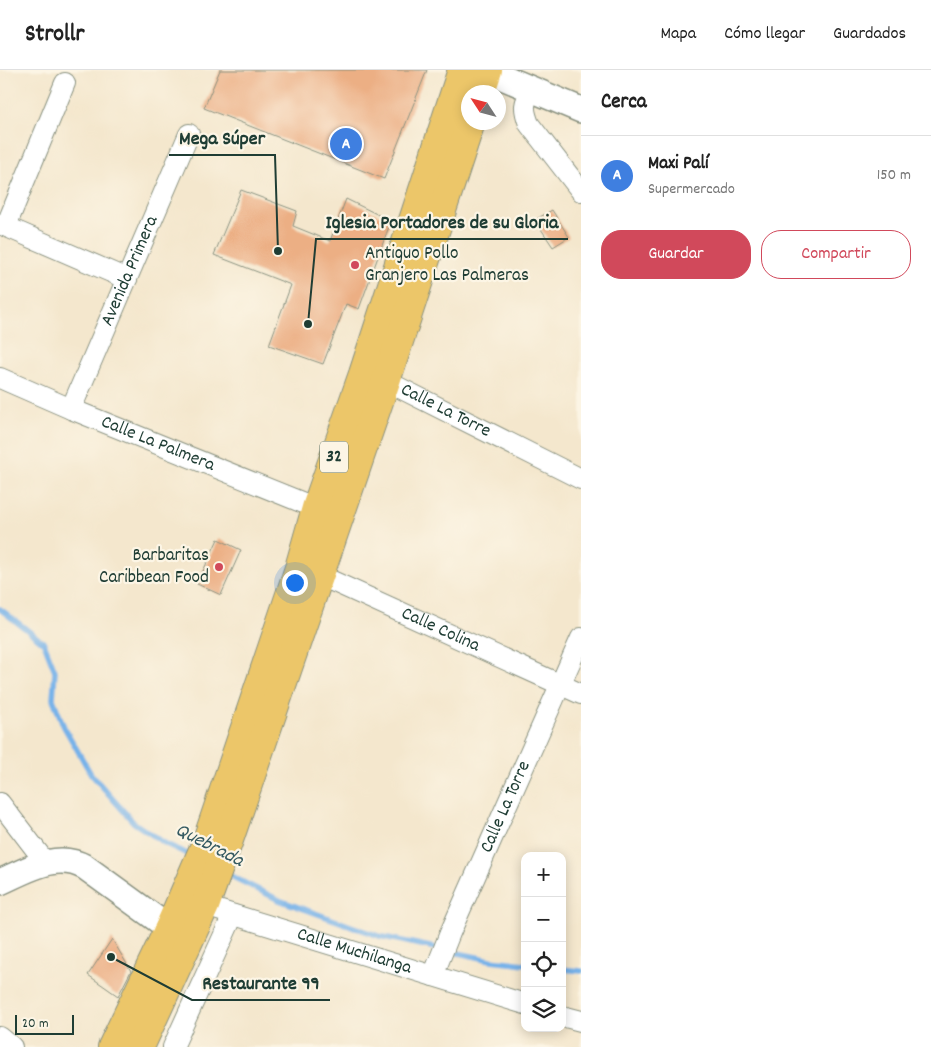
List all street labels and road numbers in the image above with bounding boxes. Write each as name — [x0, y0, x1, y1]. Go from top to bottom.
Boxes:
street label: Avenida Primera — [95, 211, 166, 331]
street label: Calle La Torre — [396, 377, 495, 445]
street label: Calle La Palmera — [97, 409, 220, 480]
road number: 32 — [320, 442, 348, 472]
street label: Calle Colina — [397, 601, 485, 660]
street label: Calle La Torre — [474, 757, 538, 857]
street label: Calle Muchilanga — [293, 921, 416, 982]

